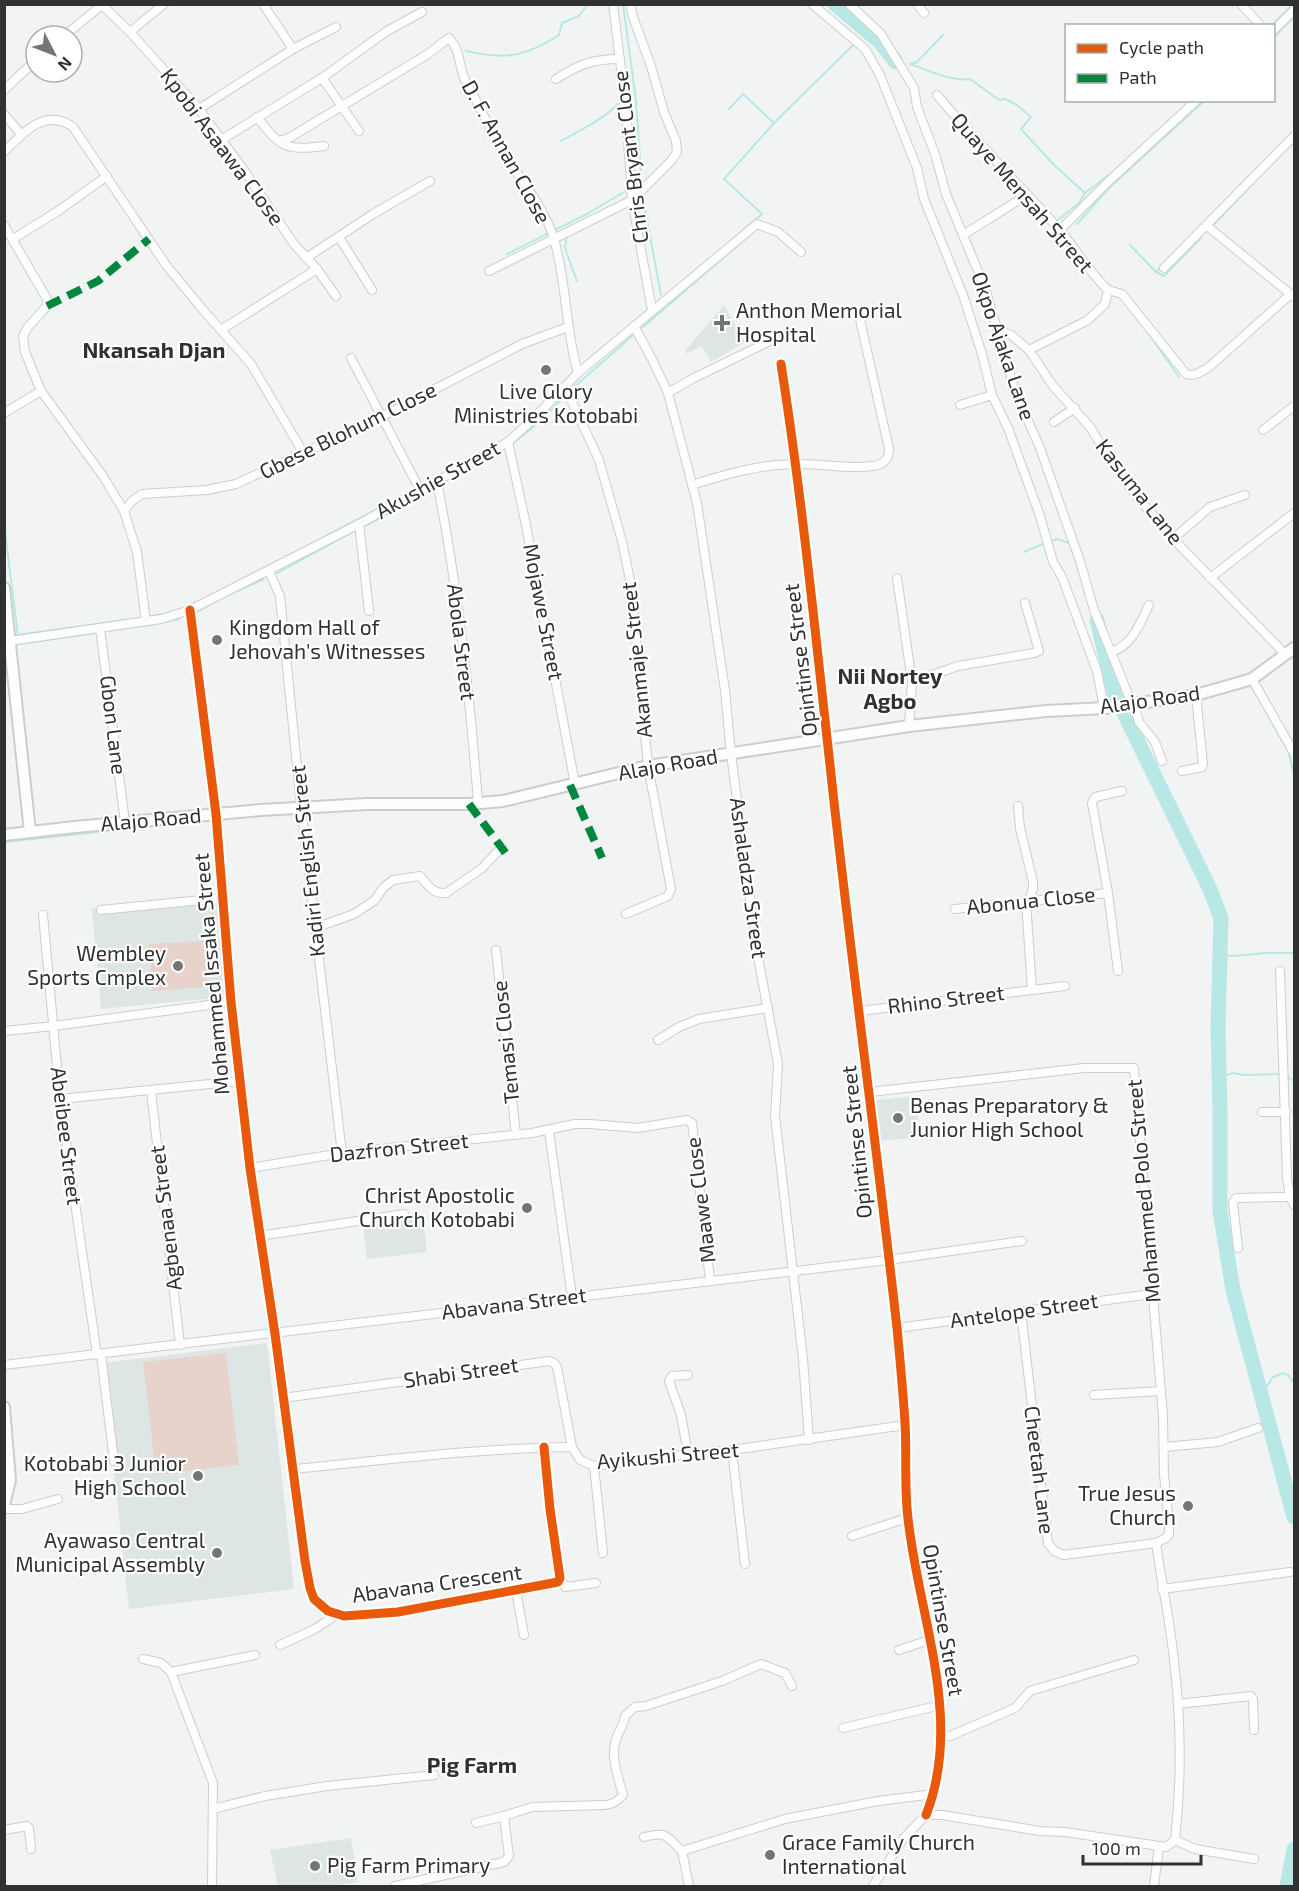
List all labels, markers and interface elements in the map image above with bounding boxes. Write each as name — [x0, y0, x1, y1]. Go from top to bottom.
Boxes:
north arrow — [24, 24, 84, 84]
legend — [1065, 24, 1275, 102]
text: Cycle path — [1119, 36, 1204, 58]
text: N — [55, 54, 76, 75]
street label: Kpobi Asaawa Close — [156, 63, 290, 230]
text: Path — [1119, 66, 1157, 88]
street label: Chris Bryant Close — [606, 69, 653, 245]
street label: D. F. Annan Close — [458, 75, 557, 227]
street label: Quaye Mensah Street — [946, 107, 1099, 278]
street label: Okpo Ajaka Lane — [966, 268, 1042, 423]
place label: Anthon Memorial Hospital — [736, 297, 902, 346]
marker: Anthon Memorial Hospital — [713, 314, 731, 332]
district label: Nkansah Djan — [82, 336, 226, 362]
marker: Live Glory Ministries Kotobabi — [539, 363, 553, 377]
street label: Gbese Blohum Close — [255, 376, 440, 483]
place label: Live Glory Ministries Kotobabi — [454, 378, 638, 427]
street label: Kasuma Lane — [1091, 433, 1189, 549]
street label: Akushie Street — [371, 434, 504, 523]
street label: Mojawe Street — [518, 541, 570, 682]
street label: Akanmaje Street — [615, 581, 657, 740]
street label: Abola Street — [443, 582, 482, 702]
street label: Opintinse Street — [778, 582, 821, 738]
place label: Kingdom Hall of Jehovah's Witnesses — [229, 614, 425, 663]
marker: Kingdom Hall of Jehovah's Witnesses — [210, 633, 224, 647]
district label: Nii Nortey Agbo — [838, 662, 943, 713]
street label: Gbon Lane — [96, 674, 133, 776]
street label: Alajo Road — [1098, 679, 1202, 719]
street label: Alajo Road — [616, 742, 720, 786]
street label: Kadiri English Street — [284, 764, 329, 958]
street label: Ashaladza Street — [726, 796, 773, 960]
street label: Alajo Road — [99, 802, 202, 836]
street label: Mohammed Issaka Street — [187, 852, 234, 1096]
street label: Abonua Close — [965, 880, 1097, 919]
place label: Wembley Sports Cmplex — [27, 940, 166, 989]
marker: Wembley Sports Cmplex — [171, 959, 185, 973]
street label: Temasi Close — [486, 979, 523, 1105]
street label: Rhino Street — [886, 979, 1006, 1018]
street label: Opintinse Street — [835, 1064, 876, 1220]
street label: Abeibee Street — [47, 1065, 88, 1206]
street label: Mohammed Polo Street — [1120, 1078, 1165, 1304]
place label: Benas Preparatory & Junior High School — [910, 1092, 1109, 1141]
marker: Benas Preparatory & Junior High School — [891, 1111, 905, 1125]
street label: Dazfron Street — [328, 1127, 470, 1166]
street label: Maawe Close — [679, 1136, 720, 1265]
street label: Agbenaa Street — [143, 1144, 186, 1292]
place label: Christ Apostolic Church Kotobabi — [359, 1182, 515, 1231]
marker: Christ Apostolic Church Kotobabi — [520, 1201, 534, 1215]
street label: Abavana Street — [440, 1281, 588, 1324]
street label: Antelope Street — [948, 1287, 1099, 1332]
street label: Shabi Street — [402, 1351, 520, 1392]
street label: Cheetah Lane — [1020, 1404, 1061, 1535]
street label: Ayikushi Street — [596, 1436, 740, 1473]
place label: Kotobabi 3 Junior High School — [24, 1450, 187, 1499]
marker: Kotobabi 3 Junior High School — [191, 1469, 205, 1483]
place label: True Jesus Church — [1078, 1480, 1176, 1529]
marker: True Jesus Church — [1181, 1499, 1195, 1513]
place label: Ayawaso Central Municipal Assembly — [15, 1527, 206, 1576]
street label: Opintinse Street — [919, 1542, 970, 1698]
marker: Ayawaso Central Municipal Assembly — [210, 1546, 224, 1560]
street label: Abavana Crescent — [350, 1558, 523, 1607]
district label: Pig Farm — [427, 1751, 517, 1777]
scale bar — [1083, 1828, 1202, 1866]
place label: Grace Family Church International — [782, 1829, 975, 1878]
text: 100 m — [1092, 1837, 1141, 1859]
marker: Grace Family Church International — [763, 1848, 777, 1862]
place label: Pig Farm Primary — [327, 1852, 490, 1877]
marker: Pig Farm Primary — [308, 1859, 322, 1873]

